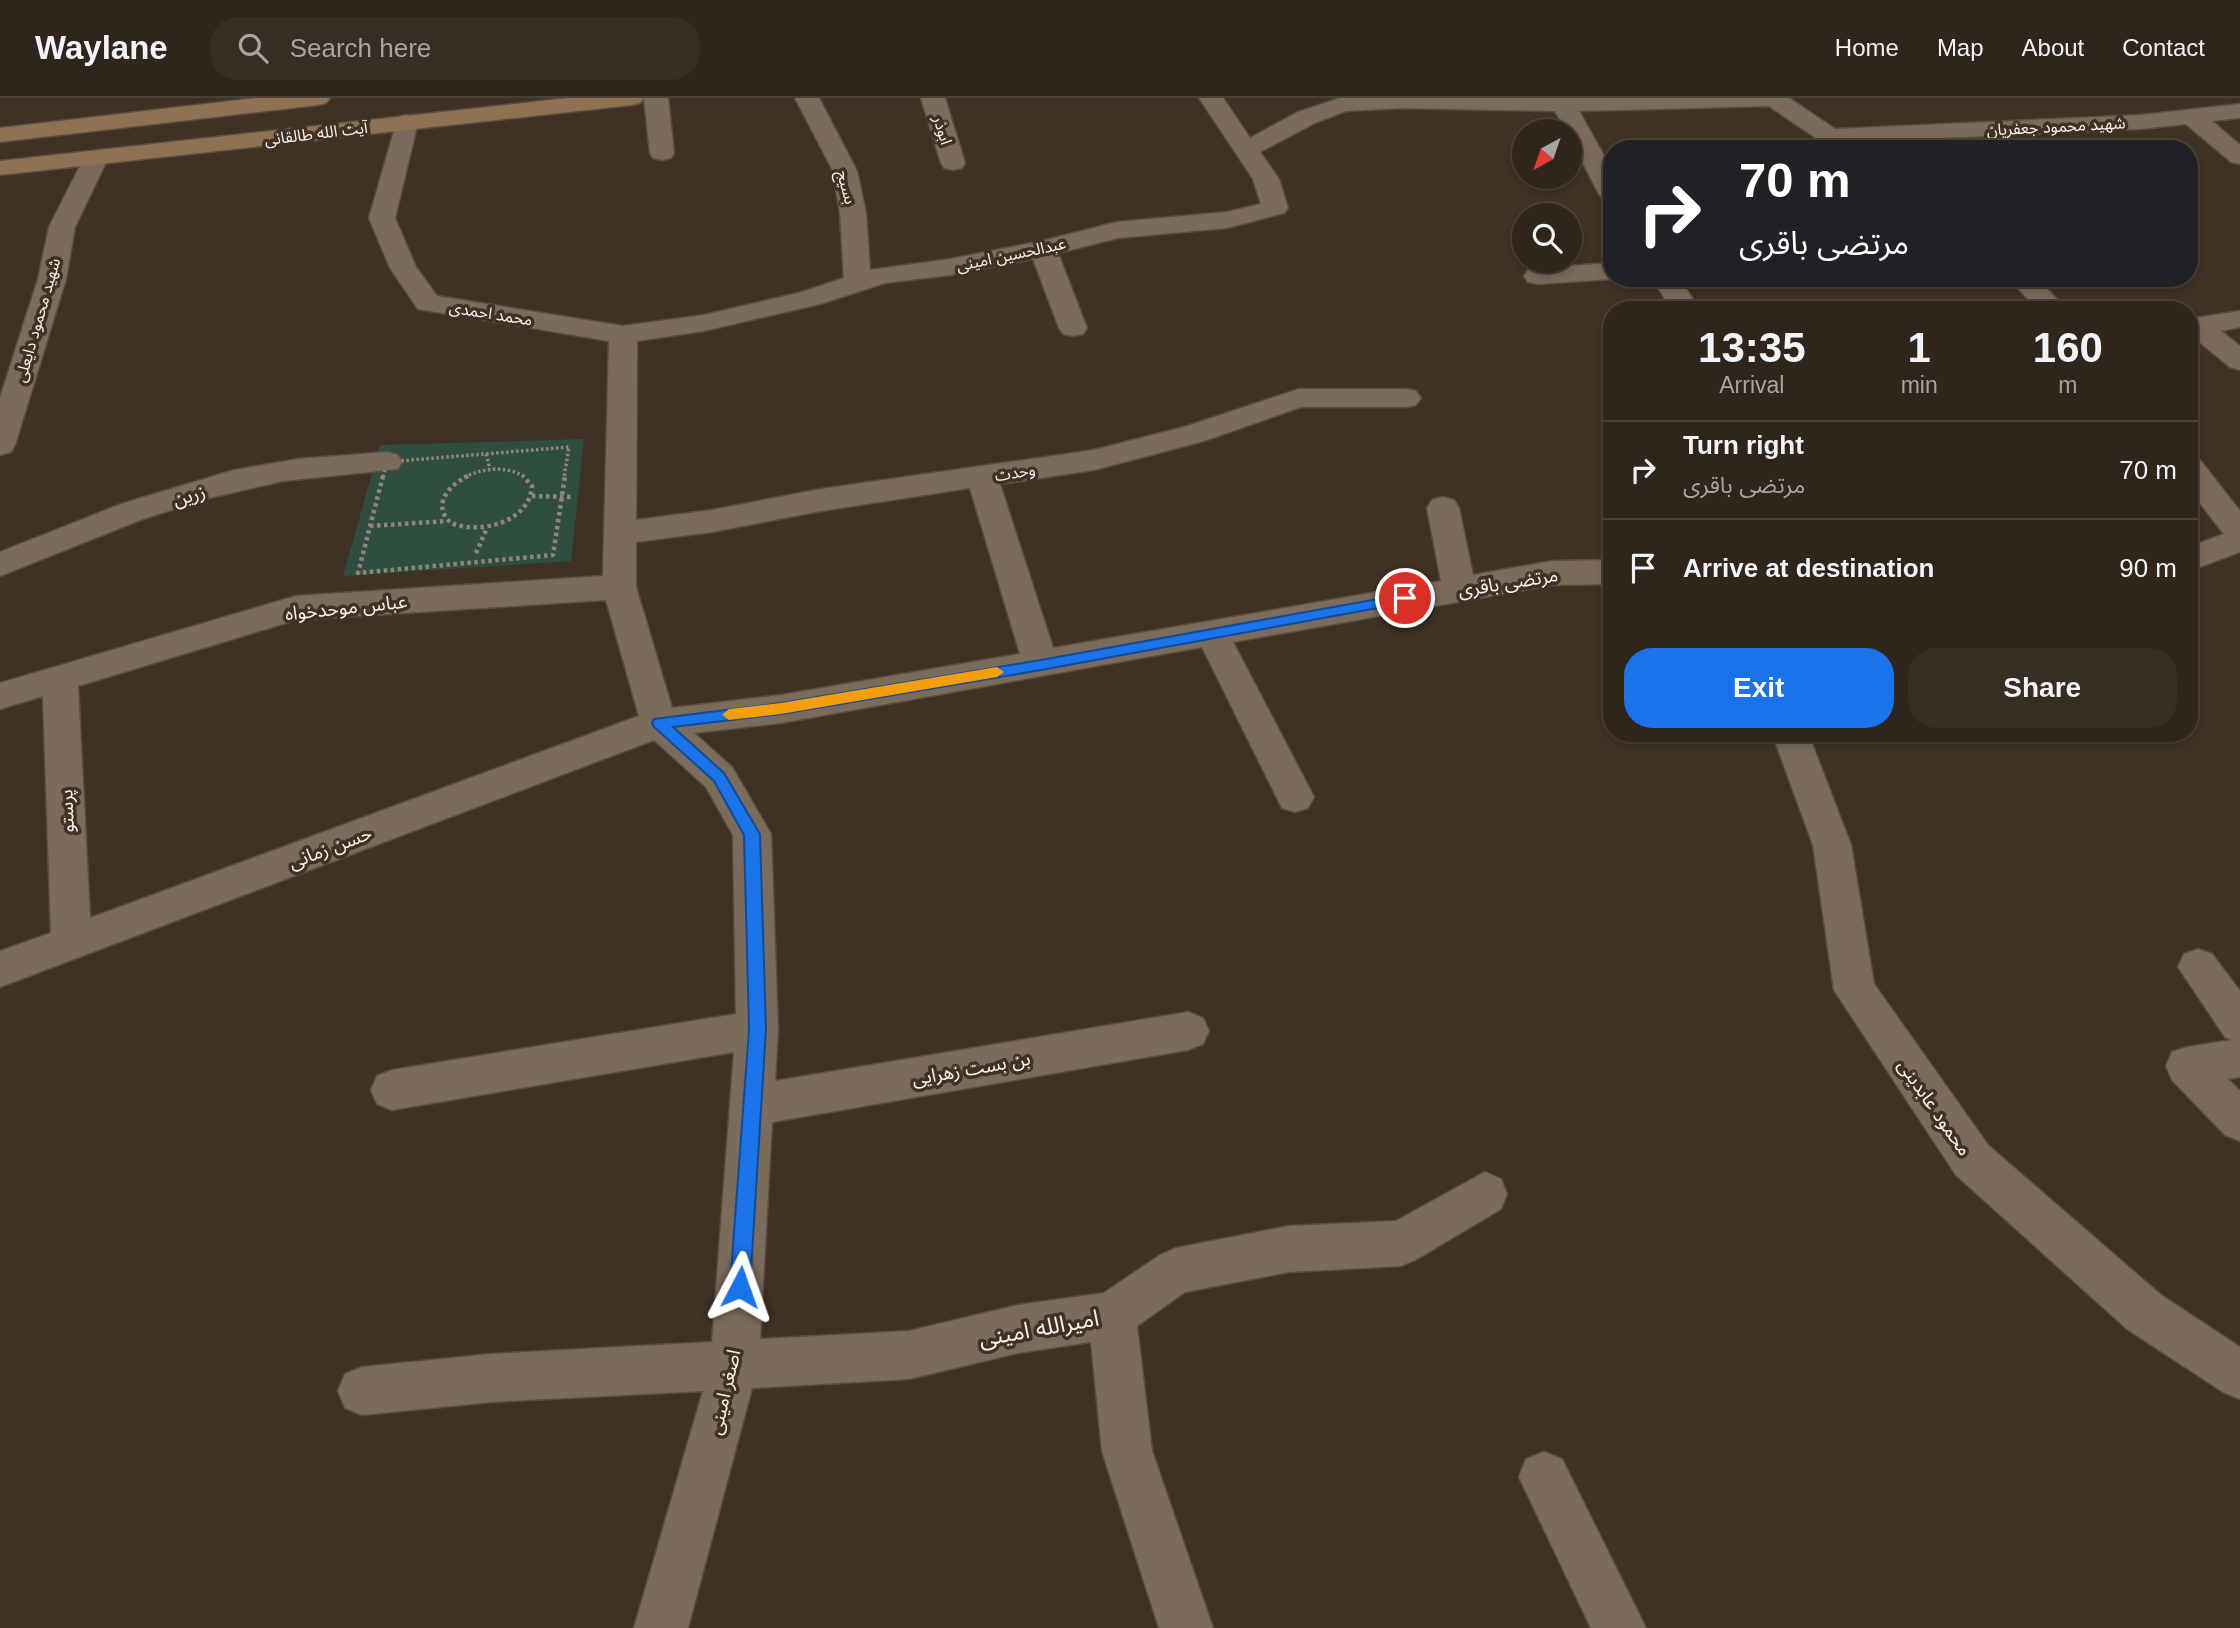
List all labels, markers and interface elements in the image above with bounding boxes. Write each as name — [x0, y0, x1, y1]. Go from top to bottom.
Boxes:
search box — [210, 17, 700, 80]
text: Waylane — [35, 29, 168, 66]
icon: search — [234, 29, 272, 67]
text: Search here — [290, 33, 431, 63]
text: Home — [1835, 34, 1899, 61]
text: Map — [1937, 34, 1984, 61]
text: About — [2022, 34, 2084, 61]
text: Contact — [2122, 34, 2205, 61]
street label: ابوذر — [929, 113, 955, 147]
street label: شهید محمود جعفریان — [1986, 114, 2126, 140]
street label: آیت الله طالقانی — [264, 119, 370, 149]
north arrow — [1512, 119, 1582, 189]
map controls — [1512, 119, 1582, 273]
text: 70 m — [1739, 153, 1851, 207]
street label: بسیج — [830, 168, 859, 207]
icon: right — [1624, 168, 1715, 259]
button: search — [1512, 203, 1582, 273]
text: مرتضی باقری — [1739, 225, 1909, 261]
street label: عبدالحسین امینی — [955, 235, 1068, 275]
street label: شهید محمود دایعلی — [12, 256, 64, 384]
street label: محمد احمدی — [448, 299, 534, 329]
text: 13:35 — [1698, 324, 1806, 371]
text: 1 — [1907, 324, 1931, 371]
text: 160 — [2033, 324, 2103, 371]
text: Arrival — [1719, 372, 1784, 398]
text: min — [1901, 372, 1938, 398]
text: m — [2058, 372, 2077, 398]
text: Turn right — [1683, 430, 1804, 460]
icon: right — [1624, 451, 1662, 489]
text: 70 m — [2119, 455, 2177, 485]
street label: وحدت — [994, 461, 1037, 485]
text: مرتضی باقری — [1683, 472, 1805, 498]
street label: زرین — [170, 481, 208, 511]
icon: arrive — [1624, 549, 1662, 587]
text: Arrive at destination — [1683, 553, 1934, 583]
text: 90 m — [2119, 553, 2177, 583]
street label: مرتضی باقری — [1457, 564, 1560, 602]
pin — [1375, 568, 1435, 628]
icon: arrive — [1386, 579, 1424, 617]
street label: عباس موحدخواه — [284, 591, 408, 625]
button: Exit — [1624, 648, 1894, 728]
button: Share — [1908, 648, 2177, 728]
street label: پرستو — [55, 789, 80, 833]
street label: حسن زمانی — [286, 822, 375, 874]
street label: بن بست زهرایی — [910, 1048, 1032, 1090]
street label: محمود عابدینی — [1893, 1055, 1976, 1160]
position arrow — [703, 1250, 777, 1324]
street label: امیرالله امینی — [977, 1305, 1101, 1352]
street label: اصغر امینی — [705, 1348, 745, 1437]

